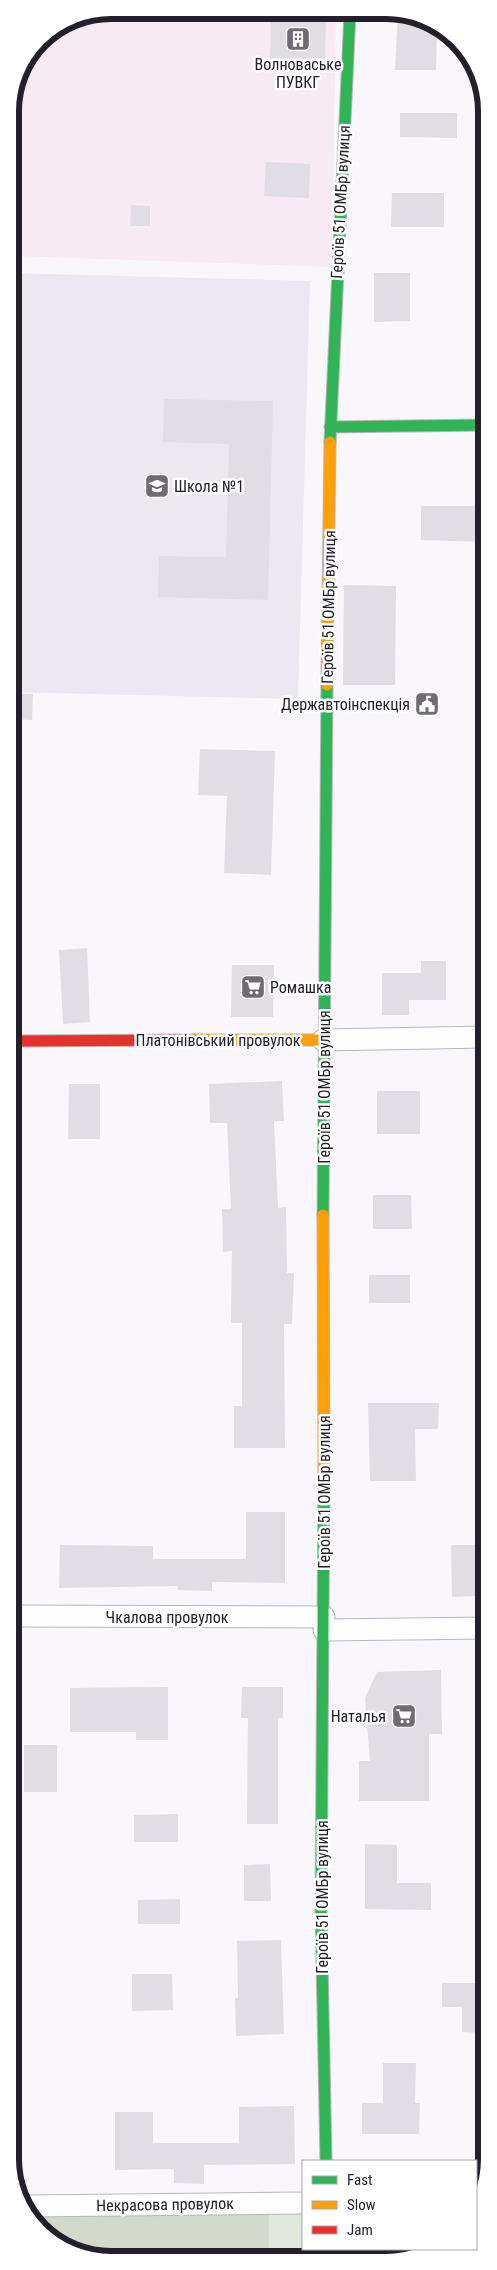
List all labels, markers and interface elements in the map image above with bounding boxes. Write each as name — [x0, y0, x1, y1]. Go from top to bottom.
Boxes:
building icon: Волноваське ПУВКГ — [285, 26, 311, 52]
place label: Волноваське ПУВКГ — [255, 55, 341, 92]
street label: Героїв 51 ОМБр вулиця — [327, 125, 354, 279]
school or university icon: Школа №1 — [144, 473, 170, 499]
place label: Школа №1 — [174, 477, 244, 496]
street label: Героїв 51 ОМБр вулиця — [318, 530, 339, 684]
public building icon: Державтоінспекція — [414, 691, 440, 717]
place label: Державтоінспекція — [281, 695, 410, 714]
supermarket icon: Ромашка — [240, 974, 266, 1000]
place label: Ромашка — [270, 978, 331, 997]
street label: Героїв 51 ОМБр вулиця — [315, 1010, 334, 1164]
street label: Платонівський провулок — [136, 1031, 301, 1050]
street label: Героїв 51 ОМБр вулиця — [315, 1415, 334, 1569]
street label: Чкалова провулок — [106, 1608, 229, 1627]
supermarket icon: Наталья — [391, 1703, 417, 1729]
place label: Наталья — [331, 1707, 386, 1726]
street label: Героїв 51 ОМБр вулиця — [313, 1820, 332, 1974]
legend — [302, 2160, 477, 2250]
text: Fast — [347, 2171, 372, 2189]
street label: Некрасова провулок — [96, 2194, 234, 2215]
text: Slow — [347, 2196, 376, 2214]
text: Jam — [347, 2221, 373, 2239]

